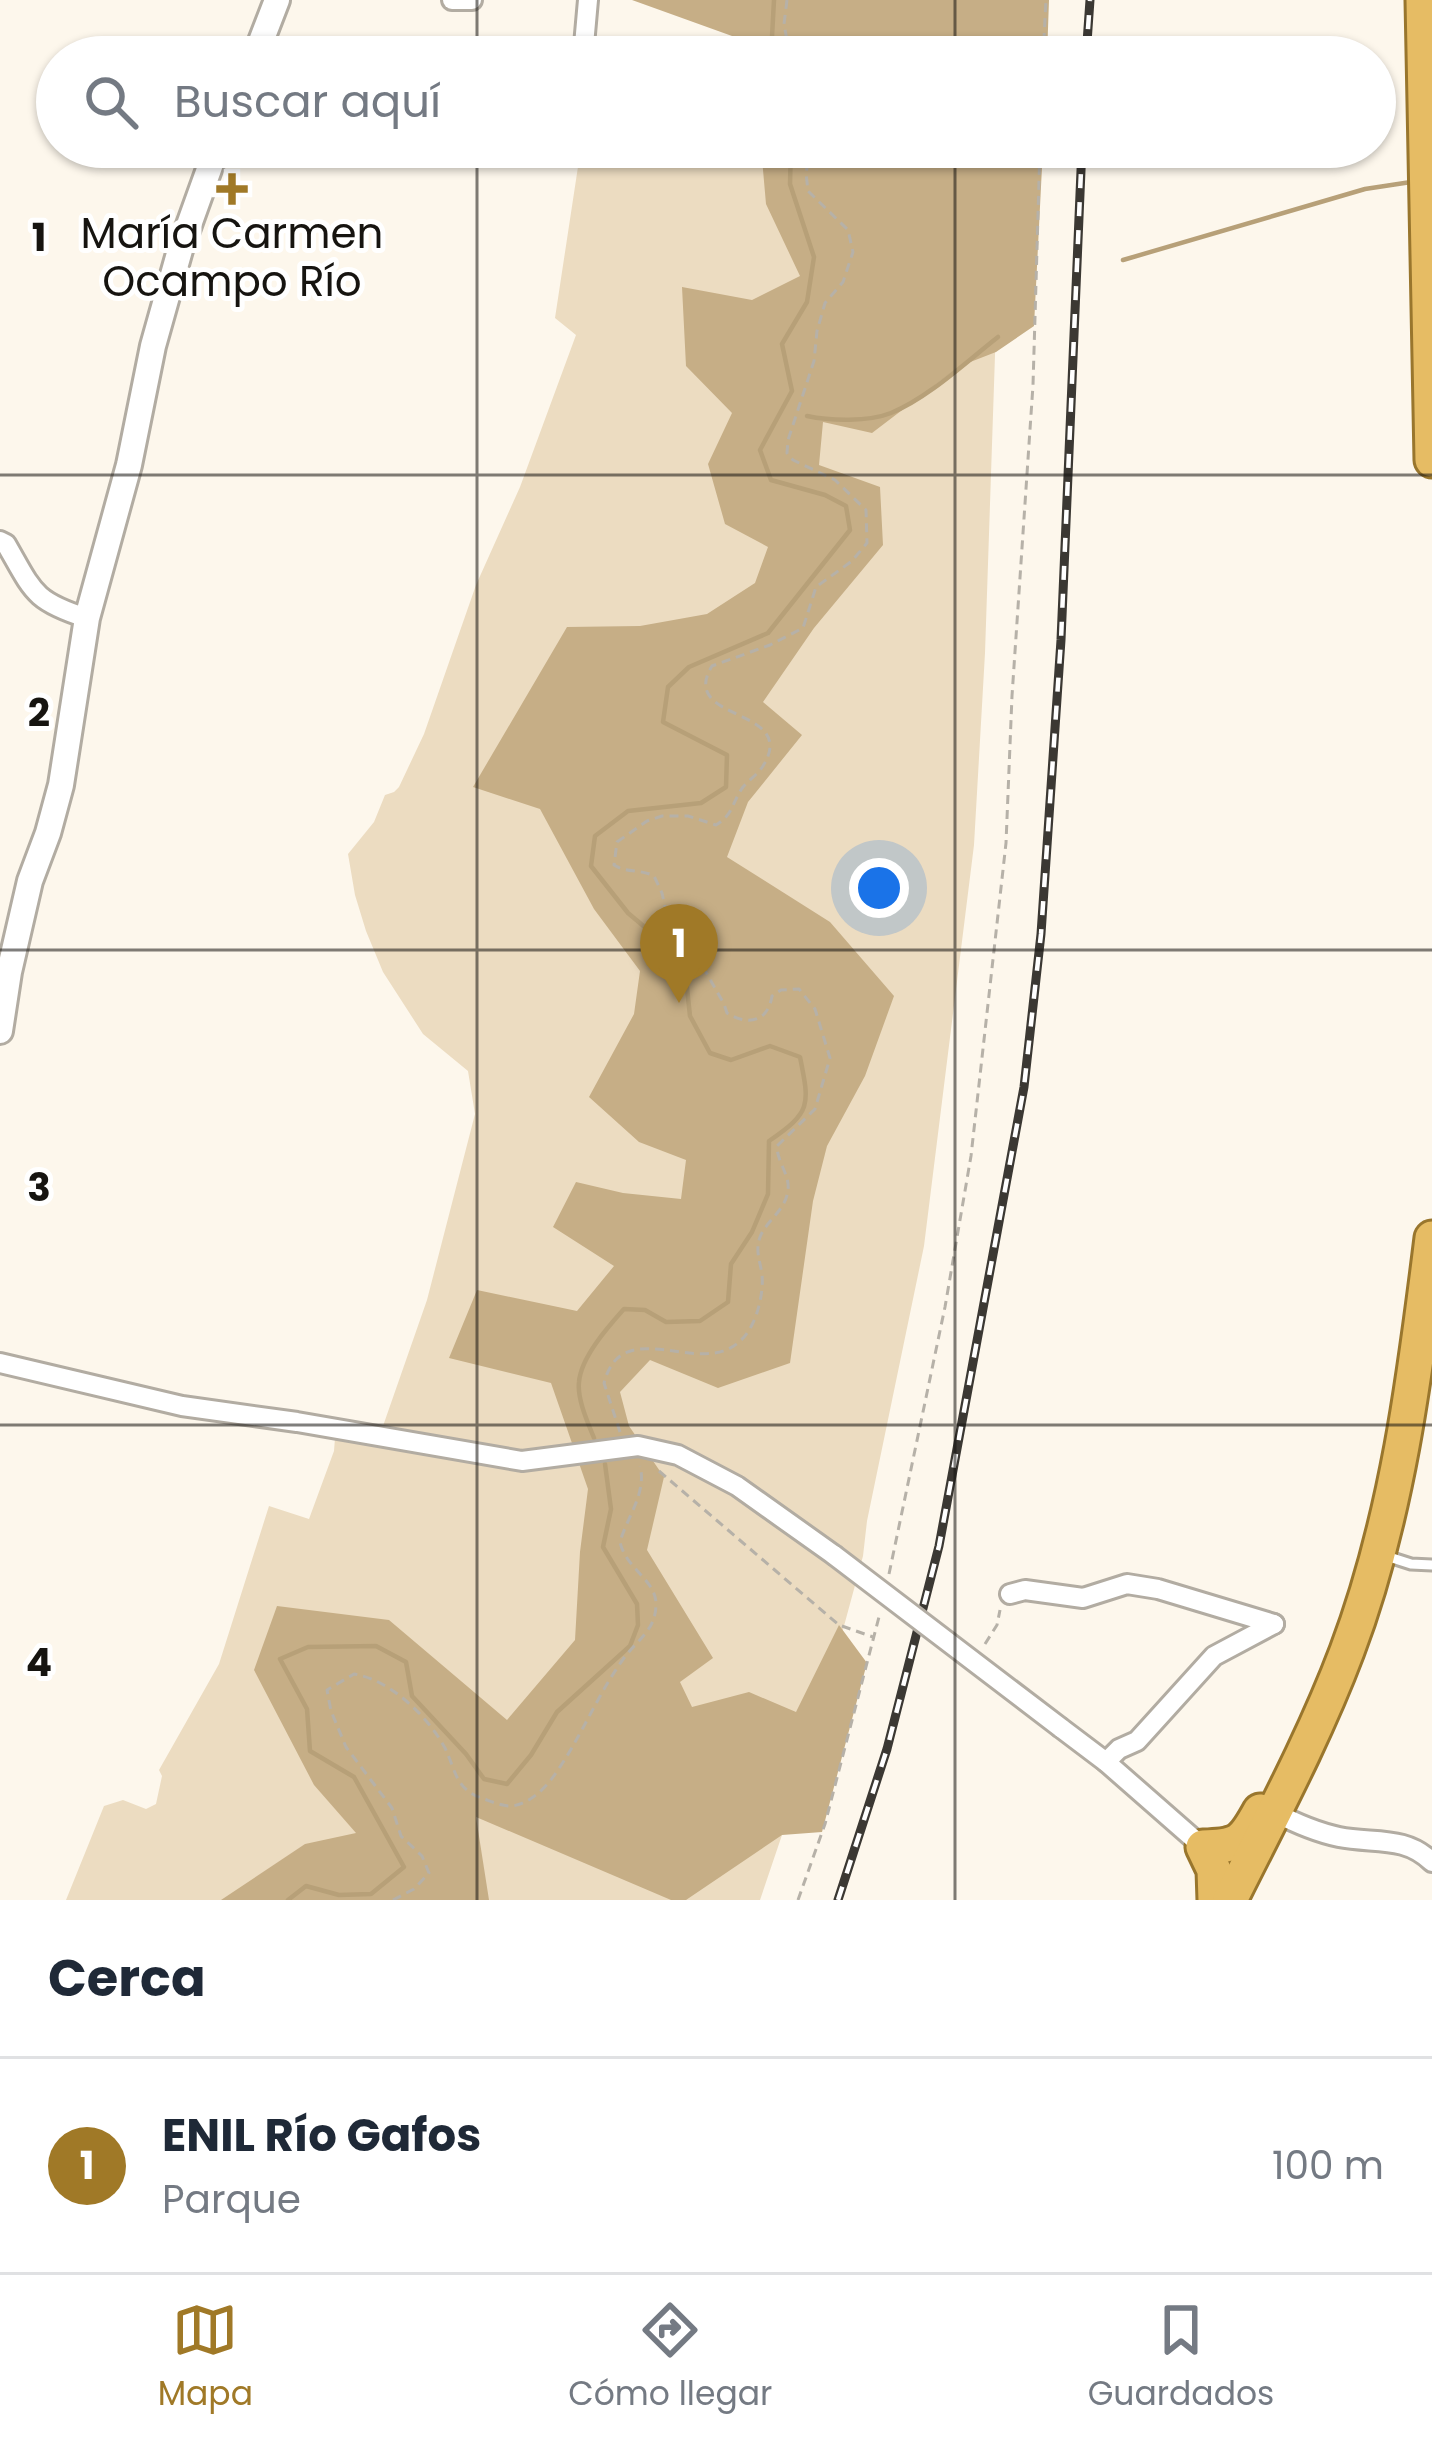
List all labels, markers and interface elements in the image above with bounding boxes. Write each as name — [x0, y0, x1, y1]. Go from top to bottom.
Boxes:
search box — [36, 36, 1396, 168]
icon: search — [78, 69, 144, 135]
text: Buscar aquí — [174, 70, 441, 133]
marker: María Carmen Ocampo Río — [219, 176, 245, 202]
place label: María Carmen Ocampo Río — [81, 204, 383, 311]
text: 1 — [32, 210, 46, 265]
text: 2 — [28, 685, 50, 740]
your location — [849, 858, 909, 918]
pin: 1 — [640, 904, 718, 1003]
text: 3 — [27, 1160, 51, 1215]
text: 4 — [26, 1635, 52, 1690]
text: Cerca — [48, 1942, 206, 2014]
text: ENIL Río Gafos — [162, 2104, 481, 2167]
text: 1 — [80, 2138, 94, 2193]
text: 100 m — [1272, 2138, 1384, 2193]
text: Parque — [162, 2172, 301, 2227]
tab: Mapa — [158, 2297, 253, 2419]
tab: Cómo llegar — [568, 2297, 772, 2419]
tab: Guardados — [1088, 2297, 1274, 2419]

